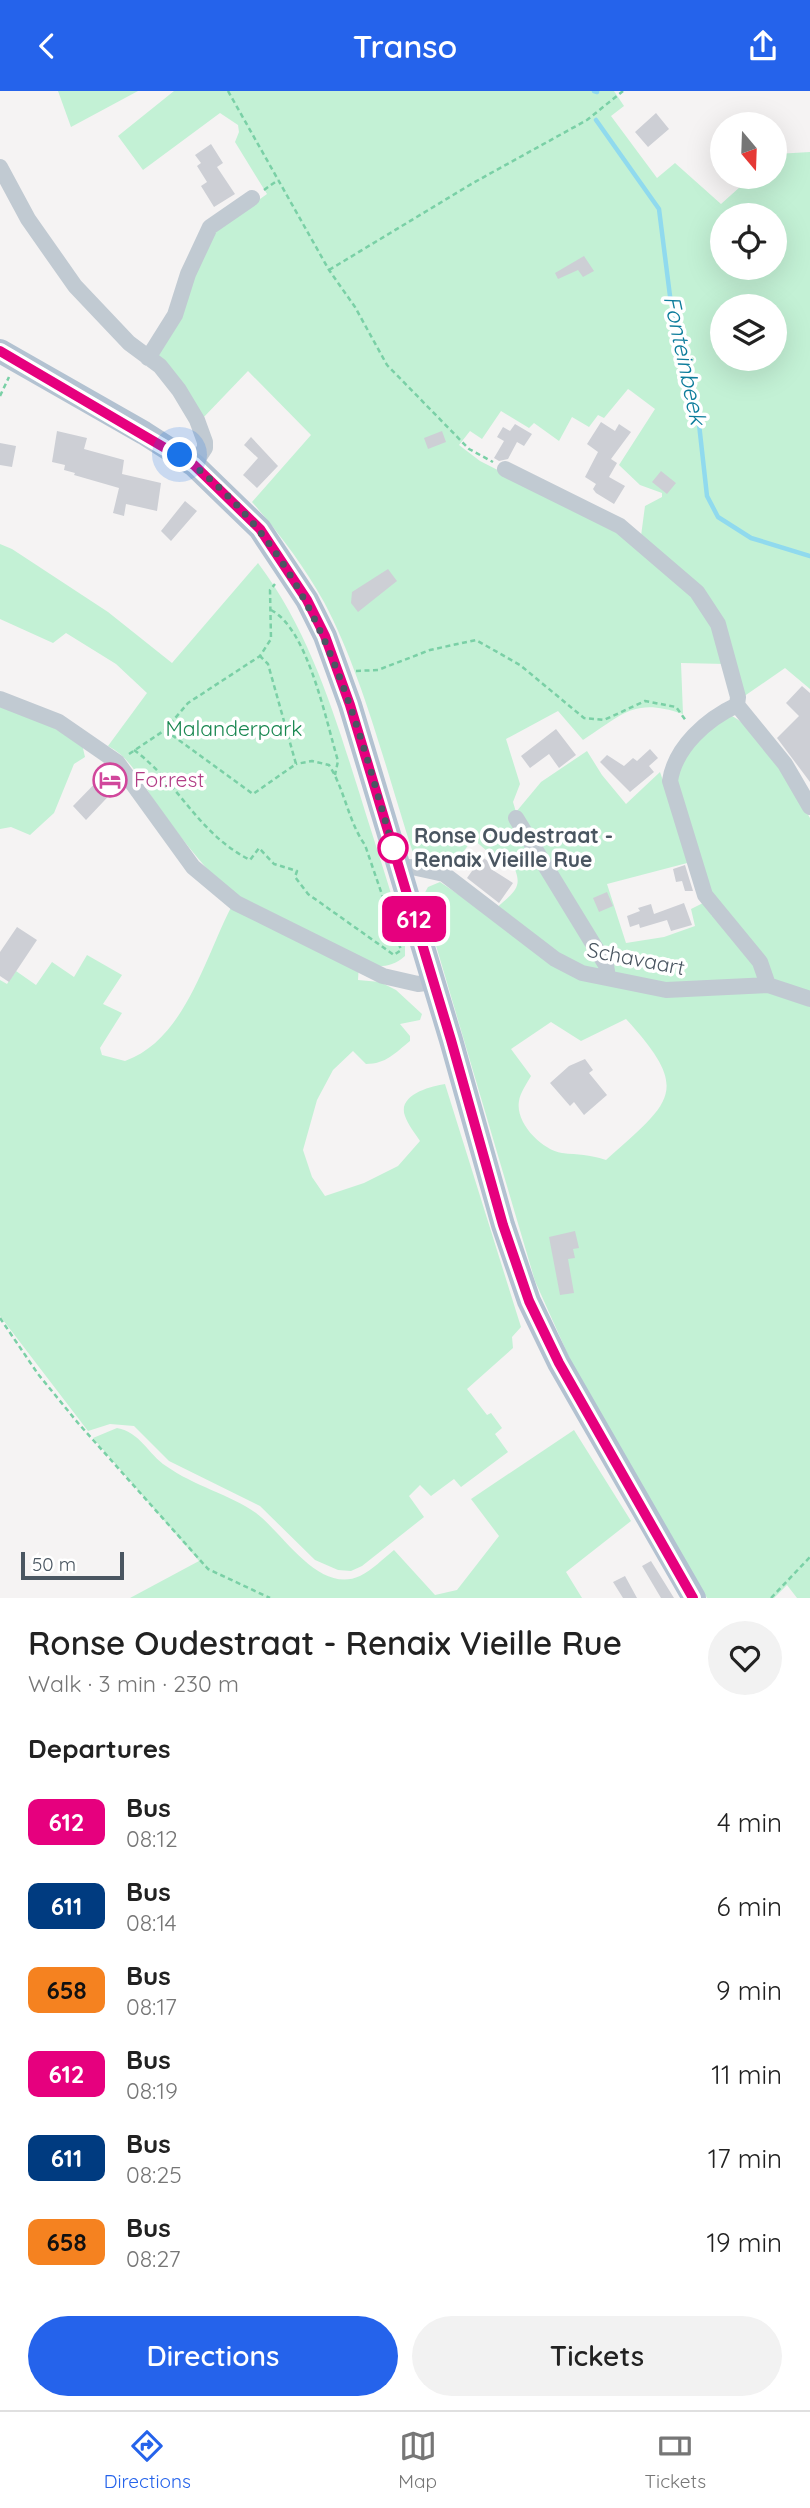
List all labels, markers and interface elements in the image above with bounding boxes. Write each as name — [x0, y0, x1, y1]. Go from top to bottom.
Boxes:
text: Transo — [353, 26, 457, 66]
icon: back — [28, 27, 66, 65]
icon: share — [744, 27, 782, 65]
north arrow — [710, 112, 788, 189]
map controls — [710, 112, 787, 371]
button: locate — [710, 203, 787, 280]
water label: Fonteinbeek — [658, 293, 714, 429]
button: layers — [710, 294, 787, 371]
your location — [162, 437, 197, 472]
park label: Malanderpark — [165, 715, 303, 741]
hotel icon: For.rest — [91, 761, 129, 799]
place label: For.rest — [134, 766, 204, 792]
place label: Ronse Oudestraat - Renaix Vieille Rue — [414, 822, 613, 872]
marker: Ronse Oudestraat - Renaix Vieille Rue — [378, 833, 408, 863]
line badge: 612 — [374, 896, 454, 942]
text: 612 — [396, 904, 432, 934]
street label: Schavaart — [585, 936, 687, 980]
scale bar — [21, 1549, 124, 1581]
text: 50 m — [32, 1552, 76, 1576]
button: heart — [708, 1621, 782, 1695]
text: Ronse Oudestraat - Renaix Vieille Rue — [28, 1622, 622, 1663]
text: Walk · 3 min · 230 m — [28, 1669, 239, 1698]
text: Departures — [28, 1732, 171, 1765]
text: Bus — [126, 1791, 171, 1824]
text: 4 min — [717, 1806, 782, 1839]
text: 612 — [49, 1807, 84, 1837]
text: 08:12 — [126, 1824, 178, 1853]
text: Bus — [126, 1875, 171, 1908]
text: 6 min — [717, 1890, 782, 1923]
text: 611 — [51, 1891, 82, 1921]
text: 08:14 — [126, 1908, 177, 1937]
text: Bus — [126, 1959, 171, 1992]
text: 9 min — [716, 1974, 782, 2007]
text: 658 — [46, 1975, 87, 2005]
text: 08:17 — [126, 1992, 177, 2021]
text: Bus — [126, 2043, 171, 2076]
text: 11 min — [711, 2058, 782, 2091]
text: 612 — [49, 2059, 84, 2089]
text: 08:19 — [126, 2076, 178, 2105]
text: Bus — [126, 2127, 171, 2160]
text: 17 min — [708, 2142, 782, 2175]
text: 611 — [51, 2143, 82, 2173]
text: 08:25 — [126, 2160, 182, 2189]
text: Bus — [126, 2211, 171, 2244]
text: 19 min — [706, 2226, 782, 2259]
text: 658 — [46, 2227, 87, 2257]
text: 08:27 — [126, 2244, 181, 2273]
button: Directions — [28, 2316, 398, 2396]
button: Tickets — [412, 2316, 782, 2396]
tab: Directions — [104, 2427, 191, 2493]
tab: Map — [398, 2427, 437, 2493]
tab: Tickets — [645, 2427, 706, 2493]

